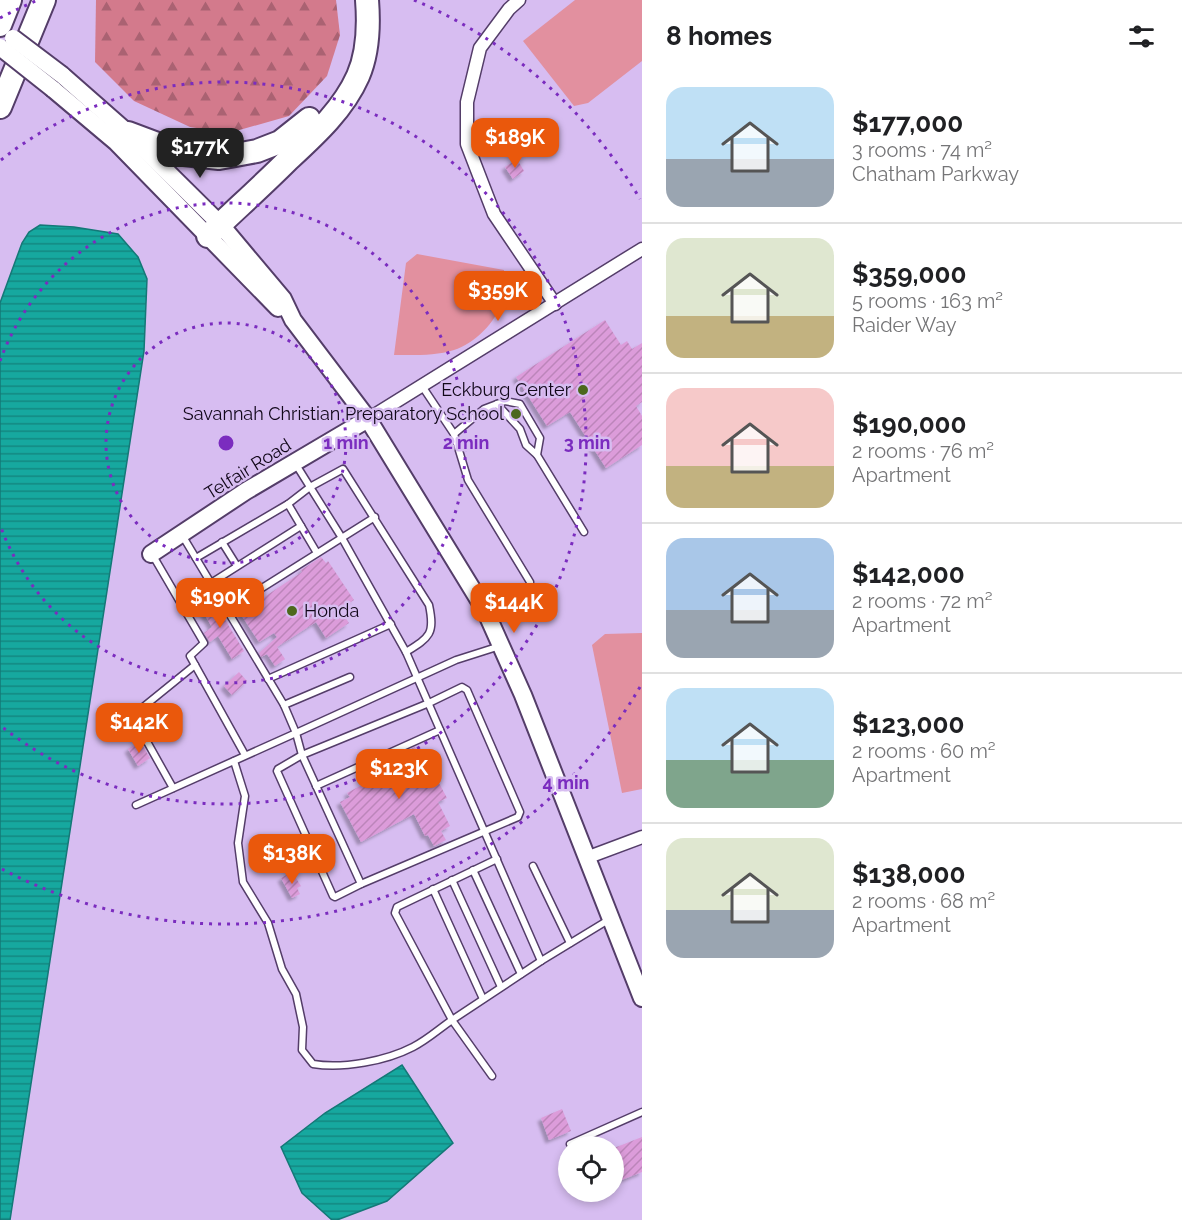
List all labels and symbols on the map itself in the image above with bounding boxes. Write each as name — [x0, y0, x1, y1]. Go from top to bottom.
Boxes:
pin: $189K — [473, 118, 557, 169]
pin: $177K — [158, 128, 242, 179]
pin: $359K — [456, 271, 540, 322]
place label: Eckburg Center — [441, 379, 572, 400]
marker: Eckburg Center — [576, 383, 590, 397]
place label: Savannah Christian Preparatory School — [183, 403, 504, 424]
marker: Savannah Christian Preparatory School — [509, 407, 523, 421]
text: 1 min — [323, 432, 369, 453]
text: 2 min — [443, 432, 489, 453]
text: 3 min — [564, 432, 610, 453]
centre of rings — [216, 433, 236, 453]
street label: Telfair Road — [201, 434, 295, 503]
pin: $190K — [178, 578, 262, 629]
pin: $144K — [472, 583, 556, 634]
place label: Honda — [304, 600, 359, 621]
marker: Honda — [285, 604, 299, 618]
pin: $142K — [97, 703, 181, 754]
pin: $123K — [357, 749, 441, 800]
text: 4 min — [543, 772, 589, 793]
pin: $138K — [250, 834, 334, 885]

